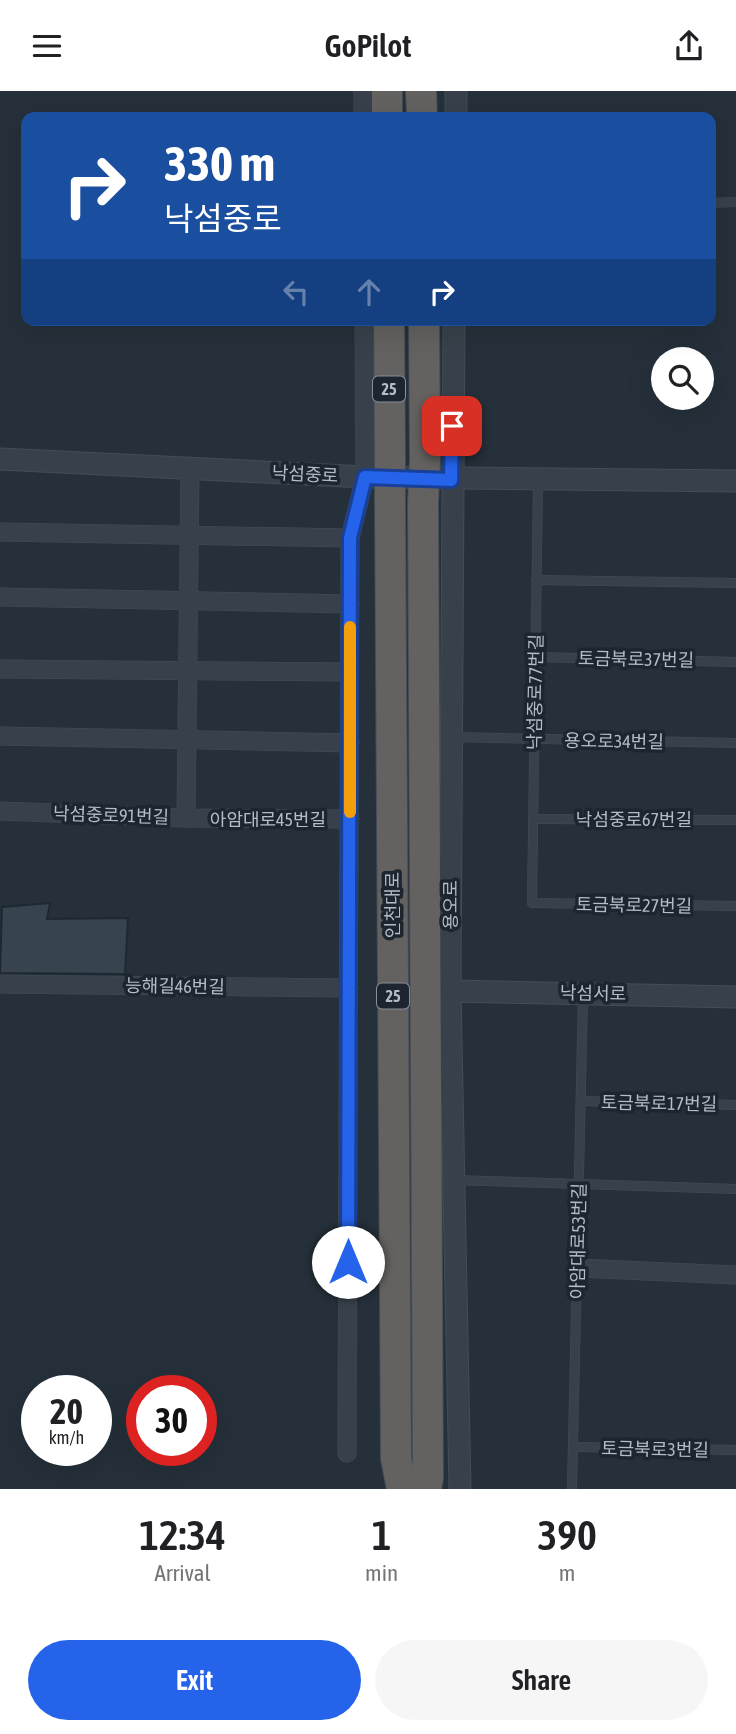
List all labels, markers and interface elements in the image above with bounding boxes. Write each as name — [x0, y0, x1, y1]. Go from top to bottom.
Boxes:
icon: menu — [28, 27, 66, 65]
text: GoPilot — [324, 27, 412, 64]
icon: share — [670, 27, 708, 65]
text: 330 m — [164, 135, 275, 191]
icon: right — [49, 140, 140, 231]
text: 낙섬중로 — [164, 200, 282, 237]
icon: left — [277, 273, 315, 311]
icon: ahead — [350, 273, 388, 311]
icon: right — [423, 273, 461, 311]
map controls — [651, 347, 714, 410]
button: search — [651, 347, 714, 410]
road number: 25 — [373, 377, 405, 401]
pin — [422, 396, 482, 456]
icon: arrive — [433, 407, 471, 445]
street label: 낙섬중로 — [271, 462, 339, 486]
street label: 낙섬중로77번길 — [523, 634, 547, 750]
street label: 토금북로37번길 — [578, 647, 694, 671]
street label: 용오로34번길 — [564, 730, 664, 752]
street label: 낙섬중로91번길 — [53, 802, 169, 828]
street label: 아암대로45번길 — [210, 809, 326, 830]
street label: 낙섬중로67번길 — [576, 809, 692, 830]
street label: 인천대로 — [382, 872, 403, 938]
street label: 용오로 — [440, 880, 461, 930]
street label: 토금북로27번길 — [576, 893, 692, 917]
street label: 능해길46번길 — [125, 975, 225, 997]
street label: 낙섬서로 — [560, 982, 626, 1004]
road number: 25 — [377, 983, 409, 1008]
street label: 토금북로17번길 — [601, 1091, 717, 1115]
street label: 아암대로53번길 — [566, 1183, 590, 1299]
position arrow — [311, 1225, 385, 1299]
speed limit sign: 30 — [126, 1375, 217, 1466]
text: 20 — [50, 1391, 83, 1431]
text: km/h — [49, 1427, 84, 1448]
street label: 토금북로3번길 — [601, 1438, 709, 1460]
text: 12:34 — [139, 1511, 226, 1559]
text: 1 — [372, 1511, 391, 1559]
text: 390 — [537, 1511, 597, 1559]
text: Arrival — [154, 1560, 211, 1586]
text: min — [365, 1560, 398, 1586]
text: m — [559, 1560, 575, 1586]
button: Exit — [28, 1640, 361, 1720]
button: Share — [375, 1640, 708, 1720]

